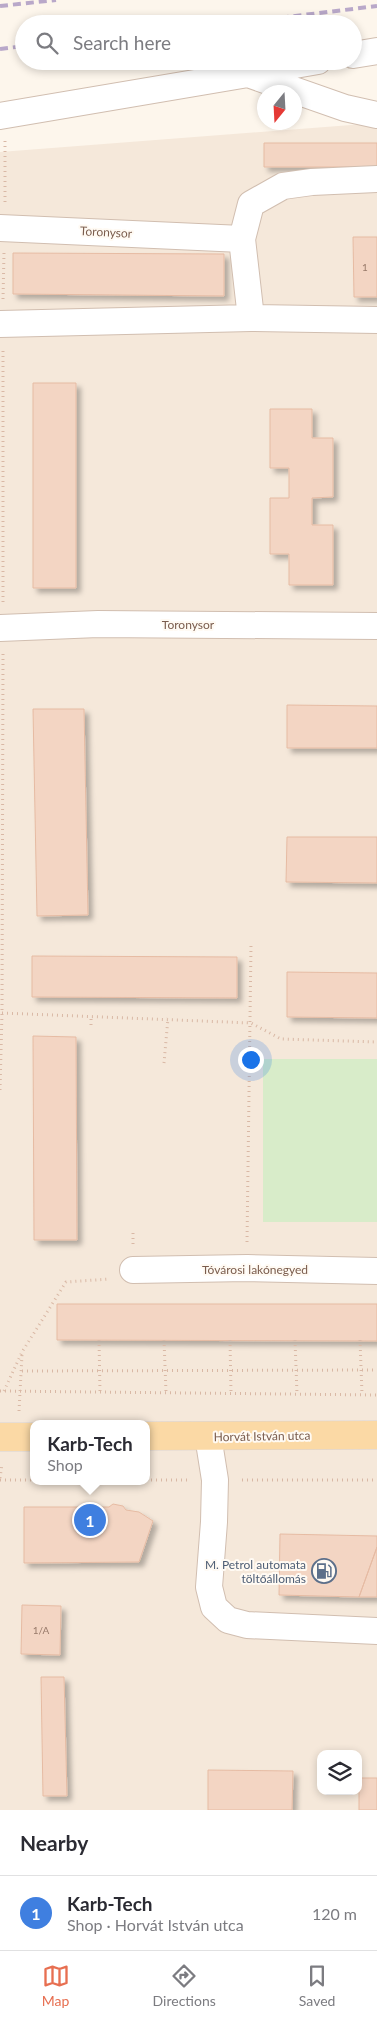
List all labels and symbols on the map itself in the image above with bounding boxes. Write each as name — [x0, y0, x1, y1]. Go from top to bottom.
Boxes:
north arrow — [257, 85, 302, 130]
street label: Toronysor — [79, 223, 133, 241]
house number: 1 — [362, 261, 368, 273]
street label: Toronysor — [162, 617, 215, 632]
your location — [238, 1047, 264, 1073]
street label: Tóvárosi lakónegyed — [202, 1262, 308, 1277]
street label: Horvát István utca — [214, 1428, 310, 1444]
pin: 1 — [74, 1501, 106, 1539]
place label: M. Petrol automata töltőállomás — [205, 1557, 306, 1586]
fuel station icon: M. Petrol automata töltőállomás — [311, 1558, 337, 1584]
house number: 1/A — [33, 1624, 49, 1636]

